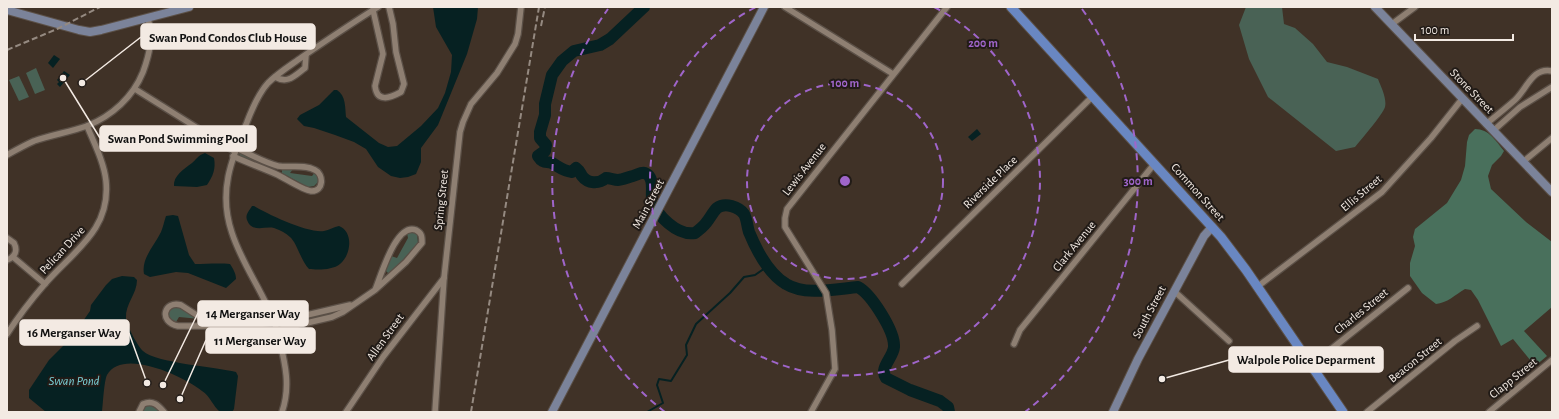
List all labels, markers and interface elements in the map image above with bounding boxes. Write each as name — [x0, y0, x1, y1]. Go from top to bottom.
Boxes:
scale bar — [1415, 16, 1513, 42]
callout: Swan Pond Condos Club House — [141, 24, 315, 49]
text: 100 m — [1421, 24, 1449, 36]
text: Swan Pond Condos Club House — [149, 32, 307, 45]
text: 200 m — [968, 37, 998, 49]
street label: Stone Street — [1448, 66, 1496, 116]
text: 100 m — [831, 77, 859, 89]
callout: Swan Pond Swimming Pool — [100, 126, 256, 151]
text: Swan Pond Swimming Pool — [108, 133, 248, 146]
street label: Lewis Avenue — [780, 141, 828, 197]
street label: Riverside Place — [961, 153, 1019, 211]
street label: Common Street — [1169, 161, 1227, 223]
street label: Spring Street — [432, 169, 450, 231]
street label: Ellis Street — [1338, 172, 1384, 213]
centre of rings — [838, 174, 852, 188]
text: 300 m — [1123, 175, 1153, 187]
street label: Main Street — [630, 177, 666, 231]
street label: Clark Avenue — [1050, 219, 1098, 273]
street label: Pelican Drive — [37, 224, 87, 276]
street label: South Street — [1130, 284, 1168, 340]
street label: Charles Street — [1332, 286, 1390, 336]
callout: 14 Merganser Way — [198, 301, 308, 326]
text: 14 Merganser Way — [206, 308, 300, 321]
street label: Allen Street — [364, 311, 406, 363]
callout: 16 Merganser Way — [20, 320, 129, 345]
text: 16 Merganser Way — [27, 327, 121, 340]
callout: 11 Merganser Way — [206, 328, 315, 353]
text: 11 Merganser Way — [214, 335, 306, 348]
street label: Beacon Street — [1386, 335, 1444, 385]
callout: Walpole Police Deparment — [1229, 347, 1383, 372]
text: Walpole Police Deparment — [1237, 354, 1376, 367]
street label: Clapp Street — [1487, 355, 1539, 401]
water label: Swan Pond — [48, 375, 100, 388]

